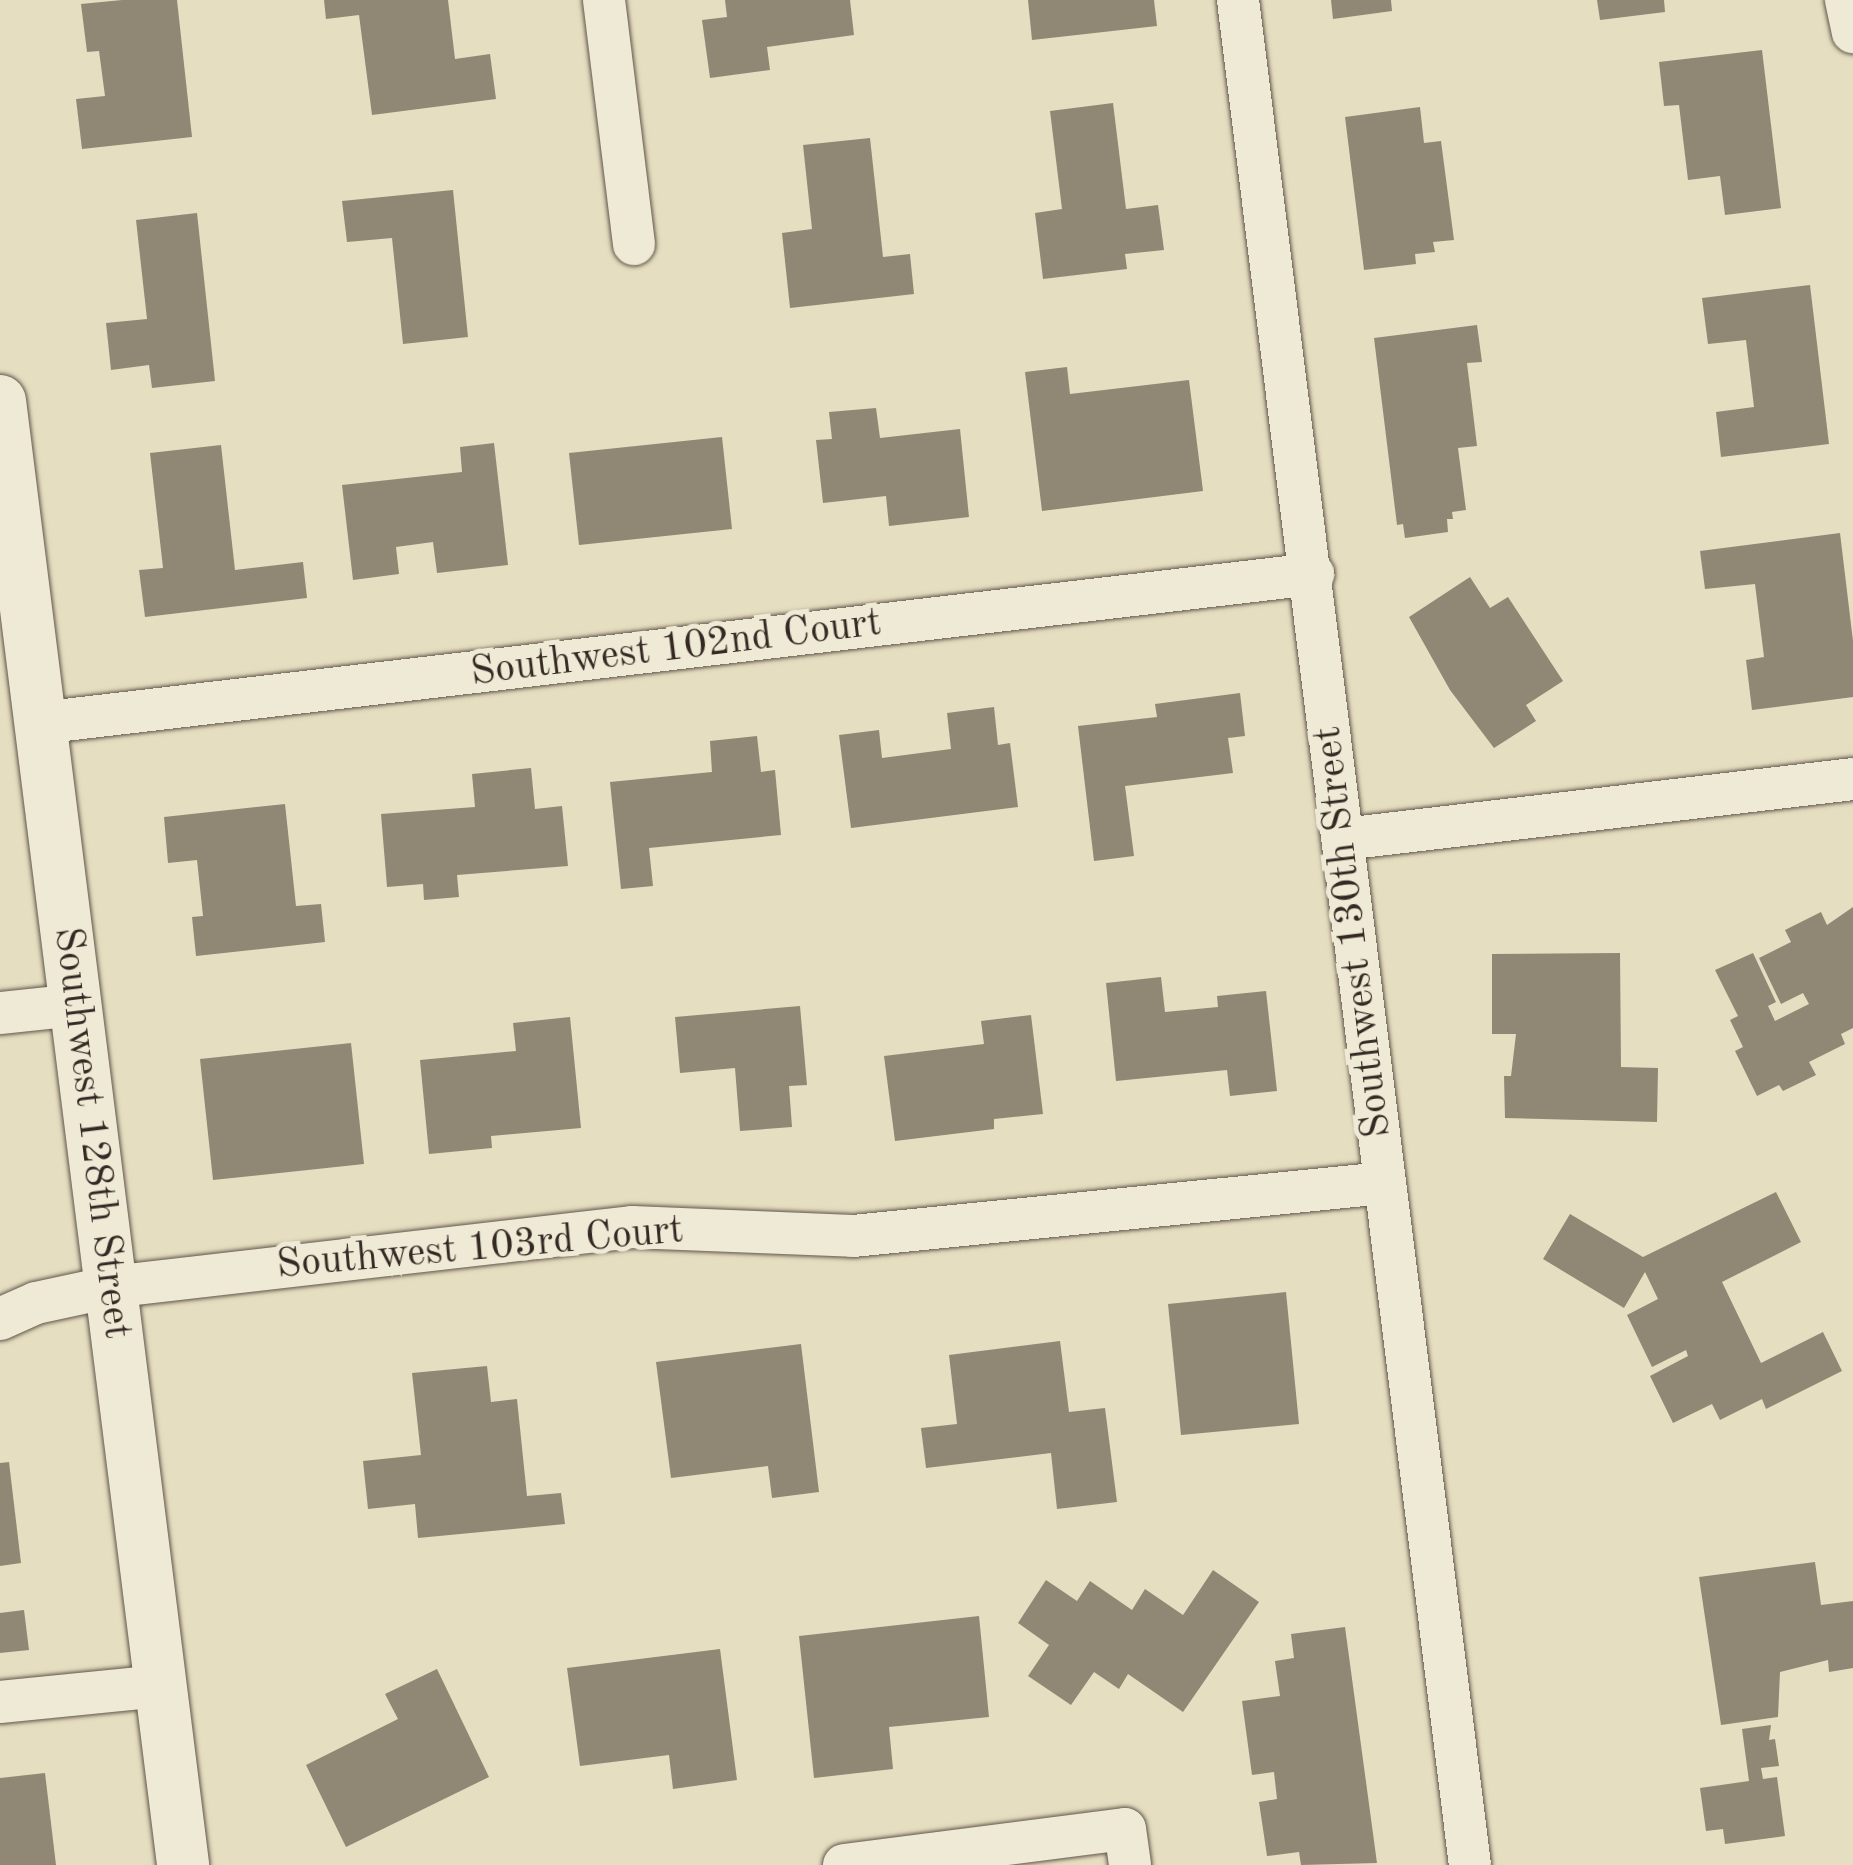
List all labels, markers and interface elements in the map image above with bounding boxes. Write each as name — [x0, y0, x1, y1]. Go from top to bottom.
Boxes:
street label: Southwest 102nd Court — [468, 600, 884, 698]
street label: Southwest 130th Street — [1305, 723, 1403, 1141]
street label: Southwest 128th Street — [42, 924, 140, 1342]
street label: Southwest 103rd Court — [275, 1207, 685, 1291]

